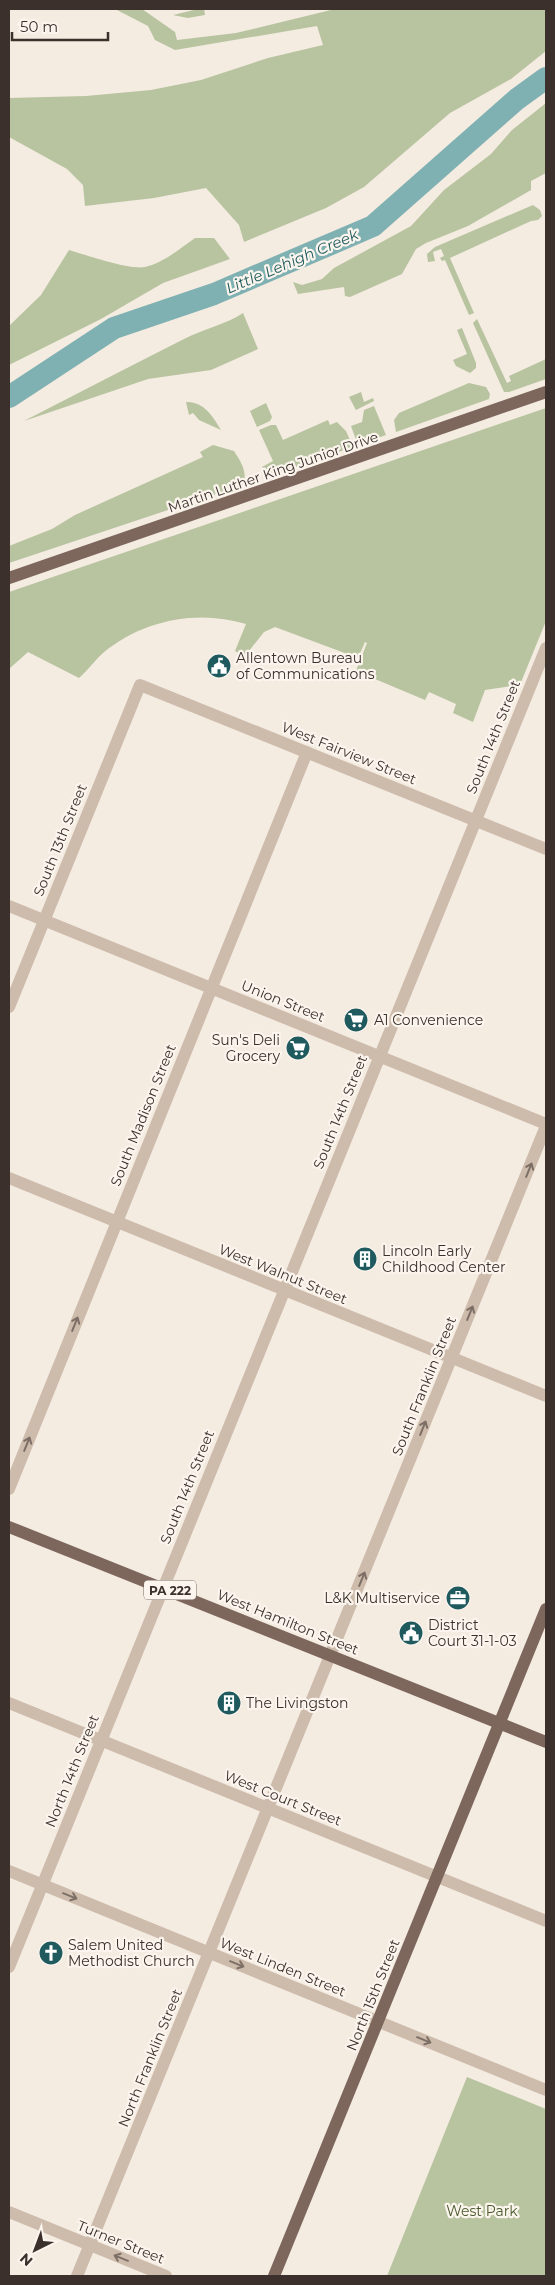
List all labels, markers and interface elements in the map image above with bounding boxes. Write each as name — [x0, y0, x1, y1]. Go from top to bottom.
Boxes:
scale bar — [12, 10, 109, 42]
text: 50 m — [20, 17, 58, 36]
water label: Little Lehigh Creek — [223, 224, 362, 297]
street label: Martin Luther King Junior Drive — [165, 427, 381, 517]
place label: Allentown Bureau of Communications — [236, 649, 375, 683]
public building icon: Allentown Bureau of Communications — [206, 653, 232, 679]
street label: South 14th Street — [462, 677, 524, 796]
street label: West Fairview Street — [279, 718, 419, 788]
street label: South 13th Street — [29, 781, 91, 899]
street label: Union Street — [239, 976, 328, 1026]
supermarket icon: A1 Convenience — [343, 1007, 369, 1033]
place label: A1 Convenience — [374, 1011, 483, 1029]
place label: Sun's Deli Grocery — [212, 1031, 280, 1065]
supermarket icon: Sun's Deli Grocery — [285, 1035, 311, 1061]
street label: South Madison Street — [106, 1041, 180, 1189]
street label: South 14th Street — [309, 1052, 371, 1171]
one-way arrow — [525, 1163, 534, 1178]
street label: West Walnut Street — [216, 1240, 350, 1308]
place label: Lincoln Early Childhood Center — [382, 1242, 506, 1276]
building icon: Lincoln Early Childhood Center — [352, 1246, 378, 1272]
one-way arrow — [466, 1306, 476, 1321]
street label: South Franklin Street — [388, 1314, 460, 1458]
one-way arrow — [71, 1317, 80, 1332]
one-way arrow — [419, 1421, 428, 1436]
street label: South 14th Street — [156, 1427, 218, 1546]
one-way arrow — [23, 1437, 32, 1452]
one-way arrow — [358, 1571, 367, 1587]
road number: PA 222 — [144, 1580, 196, 1600]
street label: West Hamilton Street — [215, 1585, 362, 1659]
office icon: L&K Multiservice — [445, 1585, 471, 1611]
place label: L&K Multiservice — [324, 1589, 440, 1607]
place label: District Court 31-1-03 — [428, 1616, 517, 1650]
public building icon: District Court 31-1-03 — [398, 1620, 424, 1646]
building icon: The Livingston — [216, 1690, 242, 1716]
place label: The Livingston — [246, 1694, 349, 1712]
street label: North 14th Street — [41, 1712, 103, 1830]
street label: West Court Street — [222, 1766, 344, 1830]
one-way arrow — [62, 1892, 77, 1902]
street label: West Linden Street — [217, 1933, 349, 2001]
place label: Salem United Methodist Church — [68, 1936, 195, 1970]
street label: North 15th Street — [342, 1936, 404, 2054]
church icon: Salem United Methodist Church — [38, 1940, 64, 1966]
one-way arrow — [229, 1960, 244, 1969]
street label: North Franklin Street — [114, 1986, 186, 2130]
one-way arrow — [416, 2036, 431, 2046]
park label: West Park — [446, 2202, 518, 2220]
street label: Turner Street — [75, 2216, 167, 2268]
north arrow — [10, 2225, 60, 2275]
text: N — [16, 2249, 37, 2270]
one-way arrow — [113, 2253, 129, 2262]

